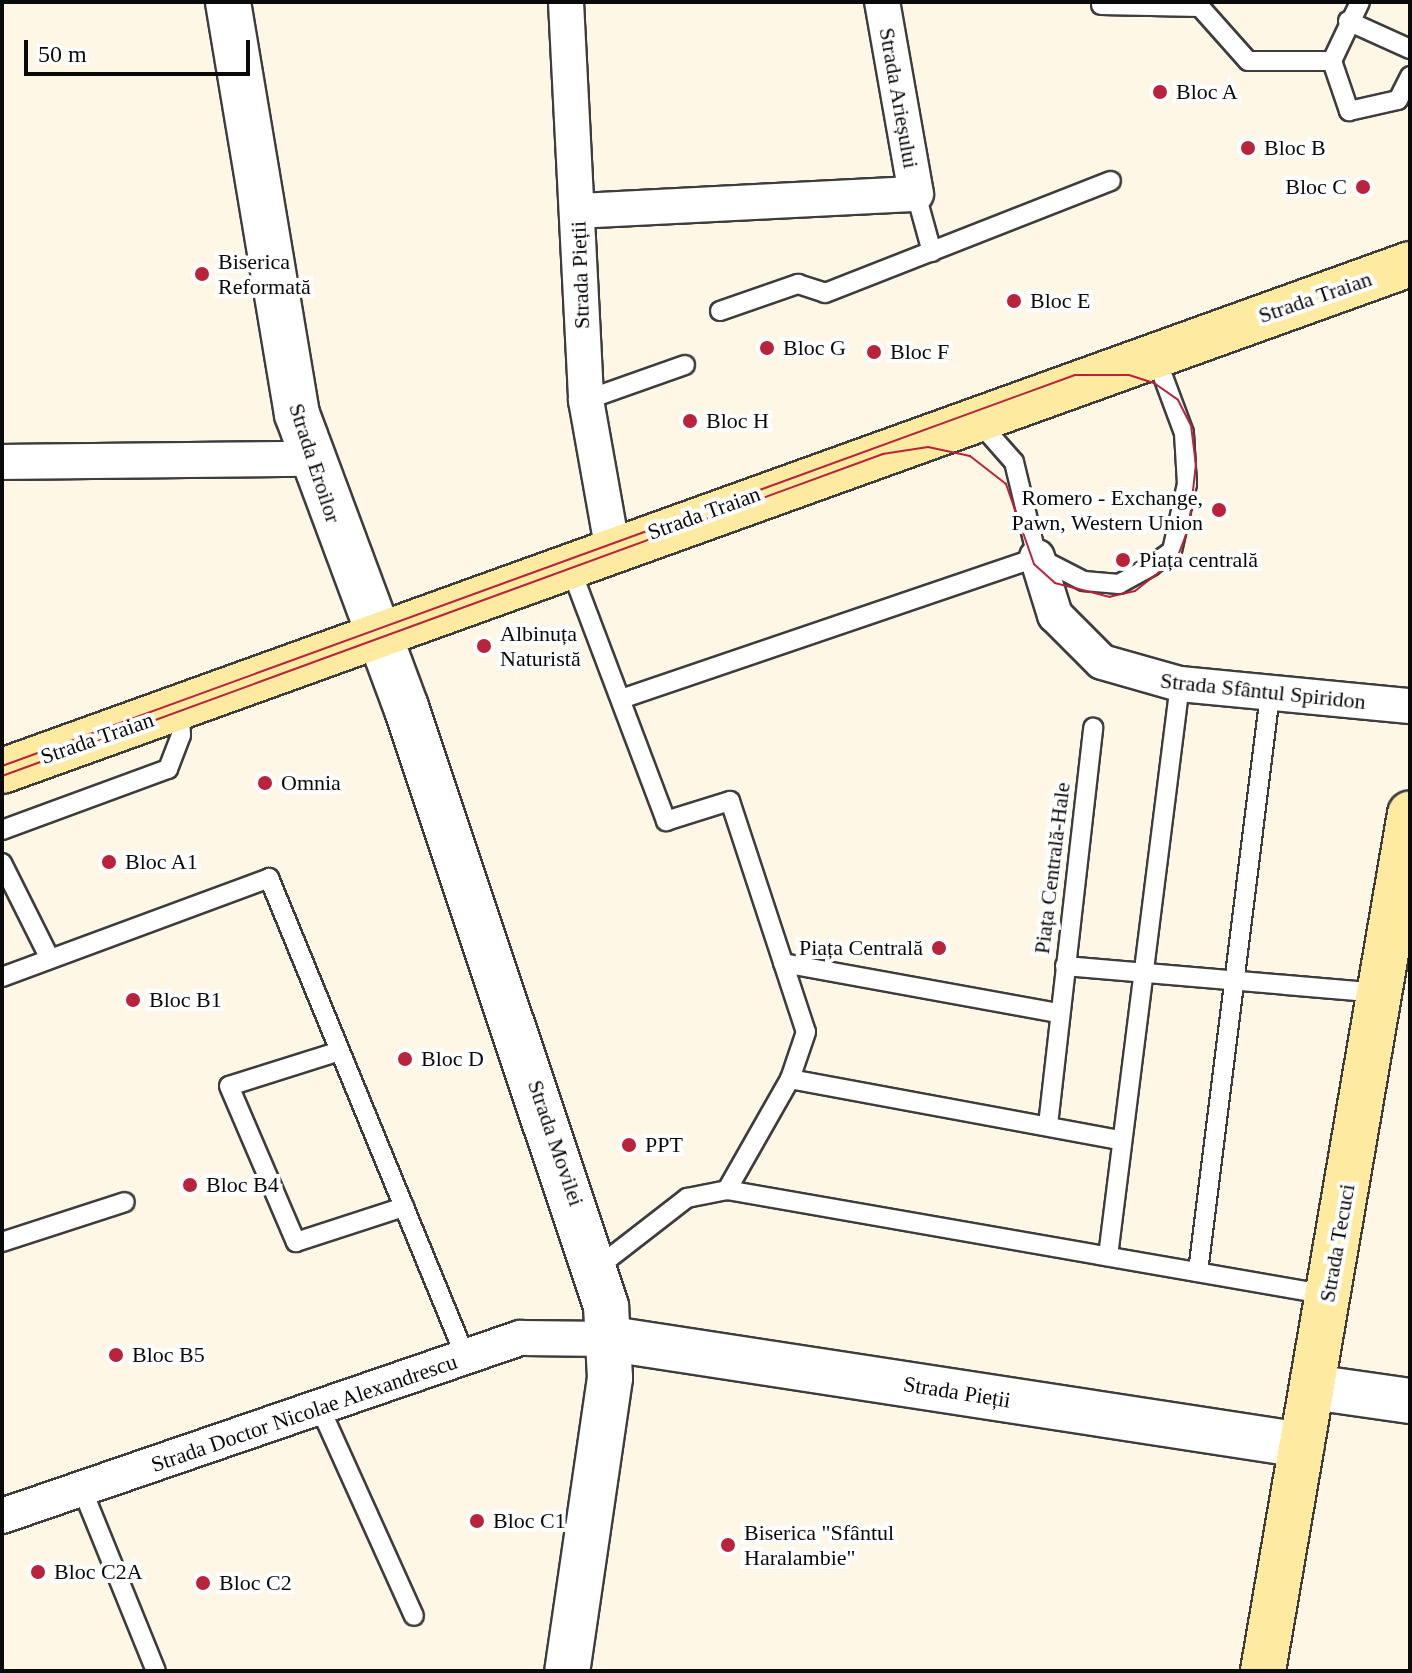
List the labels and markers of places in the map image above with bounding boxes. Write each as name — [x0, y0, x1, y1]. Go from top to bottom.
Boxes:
place label: Bloc A — [1176, 79, 1239, 105]
marker: Bloc A — [1151, 83, 1169, 101]
place label: Bloc B — [1264, 135, 1326, 161]
marker: Bloc B — [1239, 139, 1257, 157]
place label: Bloc C — [1285, 174, 1347, 200]
marker: Bloc C — [1354, 178, 1372, 196]
place label: Biserica Reformată — [218, 248, 311, 300]
marker: Biserica Reformată — [193, 265, 211, 283]
place label: Bloc E — [1030, 288, 1090, 314]
marker: Bloc E — [1005, 292, 1023, 310]
place label: Bloc G — [783, 335, 846, 361]
marker: Bloc G — [758, 339, 776, 357]
place label: Bloc F — [890, 339, 949, 365]
marker: Bloc F — [865, 343, 883, 361]
place label: Bloc H — [706, 408, 769, 434]
marker: Bloc H — [681, 412, 699, 430]
place label: Romero - Exchange, Pawn, Western Union — [1011, 484, 1203, 536]
marker: Romero - Exchange, Pawn, Western Union — [1210, 501, 1228, 519]
place label: Piața centrală — [1139, 547, 1258, 573]
marker: Piața centrală — [1114, 551, 1132, 569]
place label: Albinuța Naturistă — [500, 620, 581, 672]
marker: Albinuța Naturistă — [475, 637, 493, 655]
place label: Omnia — [281, 770, 341, 796]
marker: Omnia — [256, 774, 274, 792]
place label: Bloc A1 — [125, 849, 199, 875]
marker: Bloc A1 — [100, 853, 118, 871]
place label: Piața Centrală — [799, 935, 923, 961]
marker: Piața Centrală — [930, 939, 948, 957]
place label: Bloc B1 — [149, 987, 222, 1013]
marker: Bloc B1 — [124, 991, 142, 1009]
place label: Bloc D — [421, 1046, 484, 1072]
marker: Bloc D — [396, 1050, 414, 1068]
place label: PPT — [645, 1132, 683, 1158]
marker: PPT — [620, 1136, 638, 1154]
place label: Bloc B4 — [206, 1172, 279, 1198]
marker: Bloc B4 — [181, 1176, 199, 1194]
place label: Bloc B5 — [132, 1342, 205, 1368]
marker: Bloc B5 — [107, 1346, 125, 1364]
place label: Bloc C1 — [493, 1508, 566, 1534]
marker: Bloc C1 — [468, 1512, 486, 1530]
place label: Biserica "Sfântul Haralambie" — [744, 1519, 894, 1570]
marker: Biserica "Sfântul Haralambie" — [719, 1536, 737, 1554]
place label: Bloc C2A — [54, 1559, 143, 1585]
marker: Bloc C2A — [29, 1563, 47, 1581]
place label: Bloc C2 — [219, 1570, 292, 1596]
marker: Bloc C2 — [194, 1574, 212, 1592]

